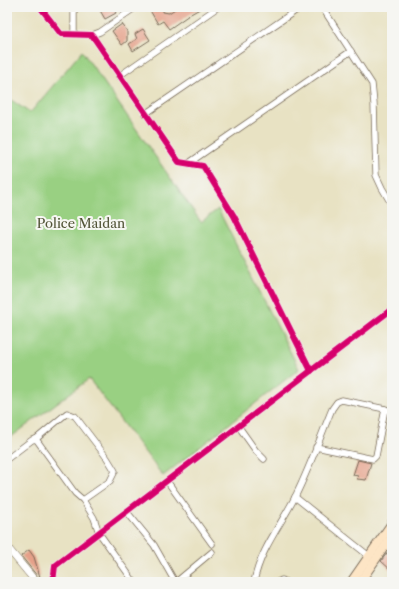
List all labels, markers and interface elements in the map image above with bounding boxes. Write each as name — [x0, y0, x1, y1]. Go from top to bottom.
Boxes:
park label: Police Maidan — [37, 215, 125, 231]

